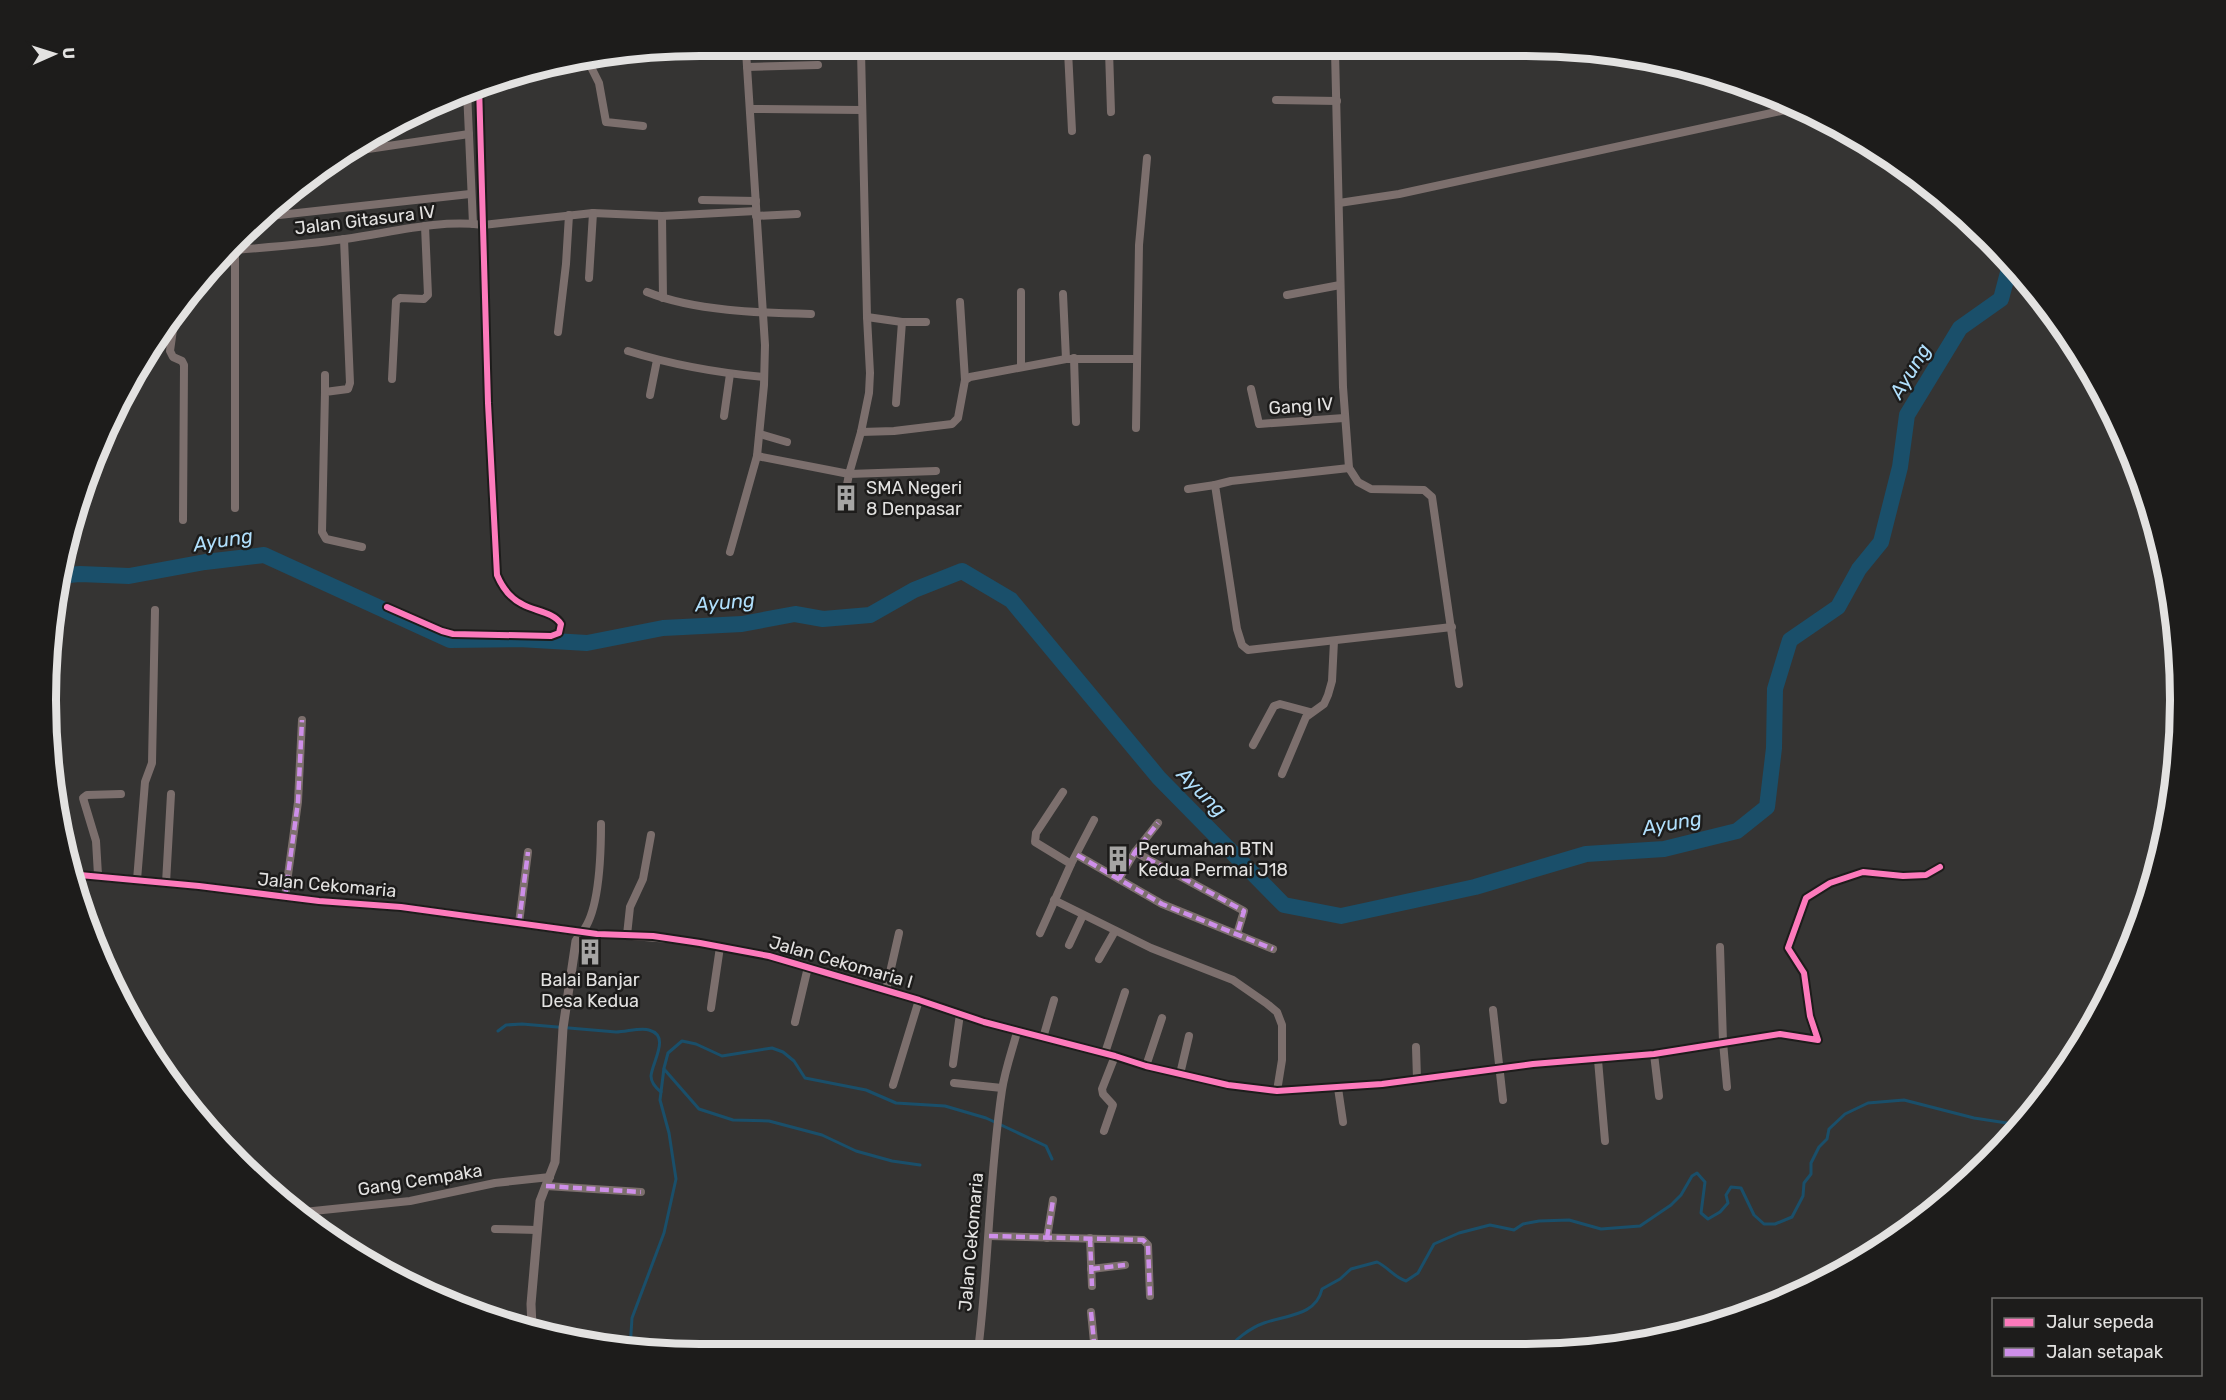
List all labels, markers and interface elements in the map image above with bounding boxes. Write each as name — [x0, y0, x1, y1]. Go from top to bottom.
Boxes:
north arrow — [24, 24, 84, 84]
text: U — [59, 47, 78, 60]
street label: Jalan Gitasura IV — [293, 200, 437, 240]
water label: Ayung — [1884, 339, 1936, 404]
street label: Gang IV — [1268, 393, 1334, 419]
place label: SMA Negeri 8 Denpasar — [866, 477, 962, 520]
building icon: SMA Negeri 8 Denpasar — [831, 483, 861, 513]
water label: Ayung — [191, 523, 255, 557]
water label: Ayung — [693, 587, 756, 617]
water label: Ayung — [1172, 762, 1232, 822]
water label: Ayung — [1639, 806, 1704, 840]
place label: Perumahan BTN Kedua Permai J18 — [1138, 838, 1288, 881]
building icon: Perumahan BTN Kedua Permai J18 — [1103, 844, 1133, 874]
street label: Jalan Cekomaria — [257, 868, 397, 902]
street label: Jalan Cekomaria I — [767, 931, 915, 993]
building icon: Balai Banjar Desa Kedua — [575, 937, 605, 967]
place label: Balai Banjar Desa Kedua — [540, 969, 640, 1012]
street label: Gang Cempaka — [356, 1159, 484, 1201]
street label: Jalan Cekomaria — [954, 1172, 988, 1312]
legend — [1992, 1298, 2202, 1376]
text: Jalur sepeda — [2046, 1311, 2154, 1333]
text: Jalan setapak — [2046, 1341, 2164, 1363]

